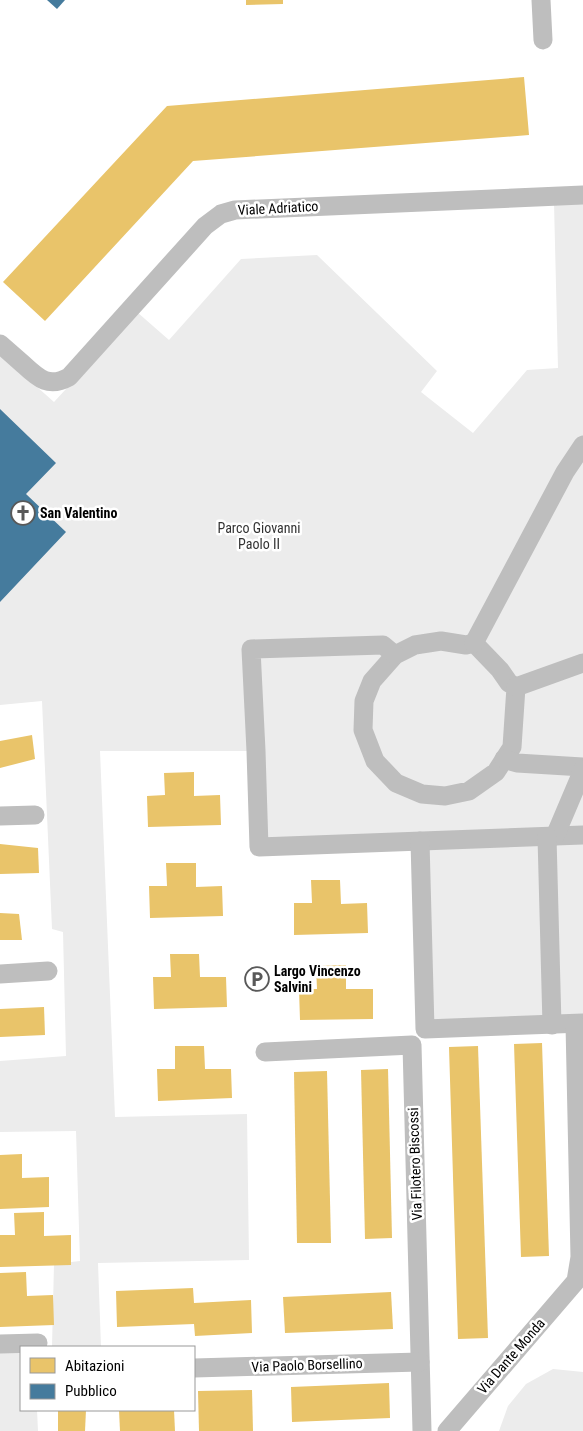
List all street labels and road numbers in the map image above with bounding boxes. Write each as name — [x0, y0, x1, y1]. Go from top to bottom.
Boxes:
street label: Viale Adriatico — [237, 198, 319, 218]
street label: Via Filotero Biscossi — [405, 1107, 425, 1221]
street label: Via Dante Monda — [474, 1315, 548, 1397]
street label: Via Paolo Borsellino — [251, 1355, 363, 1375]

